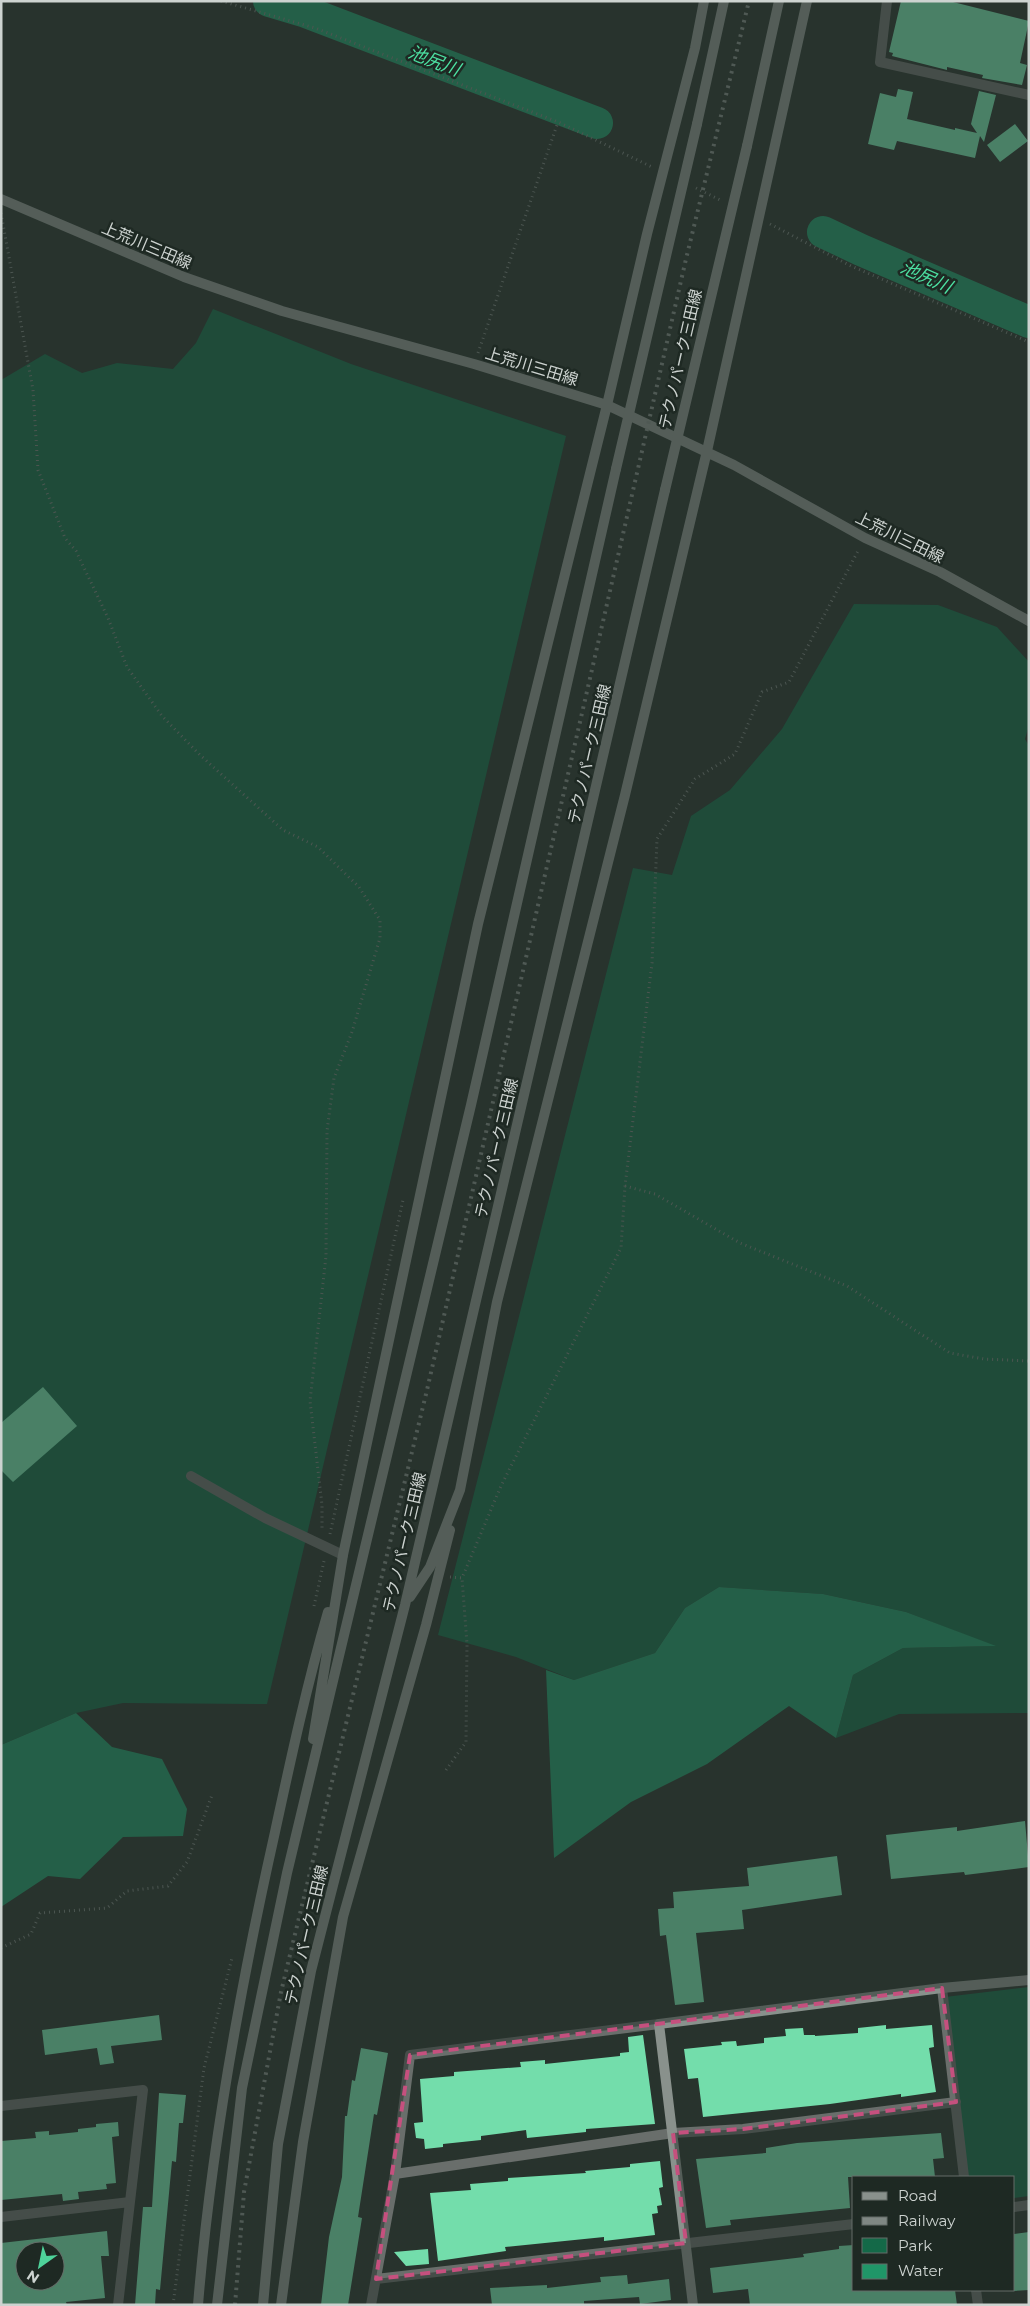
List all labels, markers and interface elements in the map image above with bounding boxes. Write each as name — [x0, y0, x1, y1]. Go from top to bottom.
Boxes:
water label: 池尻川 — [405, 41, 465, 82]
street label: 上荒川三田線 — [99, 218, 195, 273]
water label: 池尻川 — [897, 256, 957, 299]
street label: テクノパーク三田線 — [655, 287, 706, 431]
street label: 上荒川三田線 — [483, 343, 581, 390]
street label: 上荒川三田線 — [852, 508, 947, 567]
street label: テクノパーク三田線 — [564, 682, 615, 826]
street label: テクノパーク三田線 — [471, 1076, 522, 1220]
street label: テクノパーク三田線 — [379, 1470, 430, 1614]
street label: テクノパーク三田線 — [281, 1863, 332, 2007]
legend — [852, 2176, 1015, 2291]
text: Road — [898, 2186, 937, 2205]
text: Railway — [898, 2211, 956, 2230]
text: Park — [898, 2236, 932, 2255]
north arrow — [15, 2241, 65, 2291]
text: Water — [898, 2261, 944, 2280]
text: N — [23, 2266, 43, 2288]

